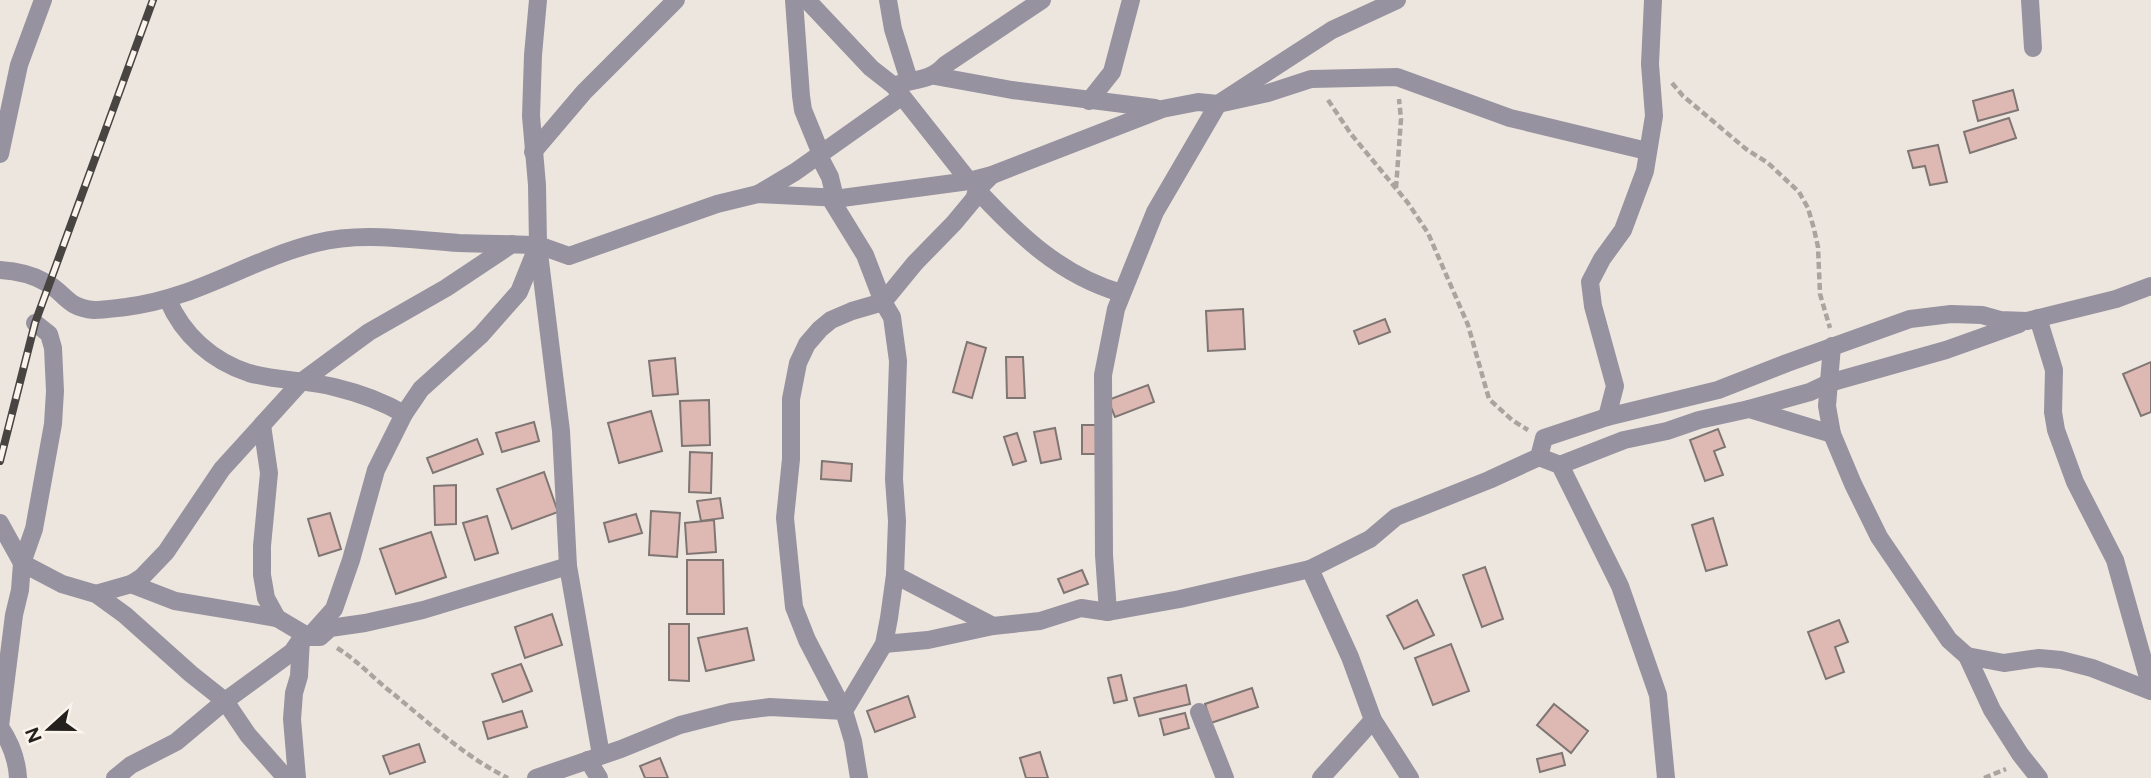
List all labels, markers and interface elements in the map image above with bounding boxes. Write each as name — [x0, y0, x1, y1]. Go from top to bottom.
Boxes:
north arrow — [14, 694, 84, 764]
text: N — [20, 724, 47, 746]

